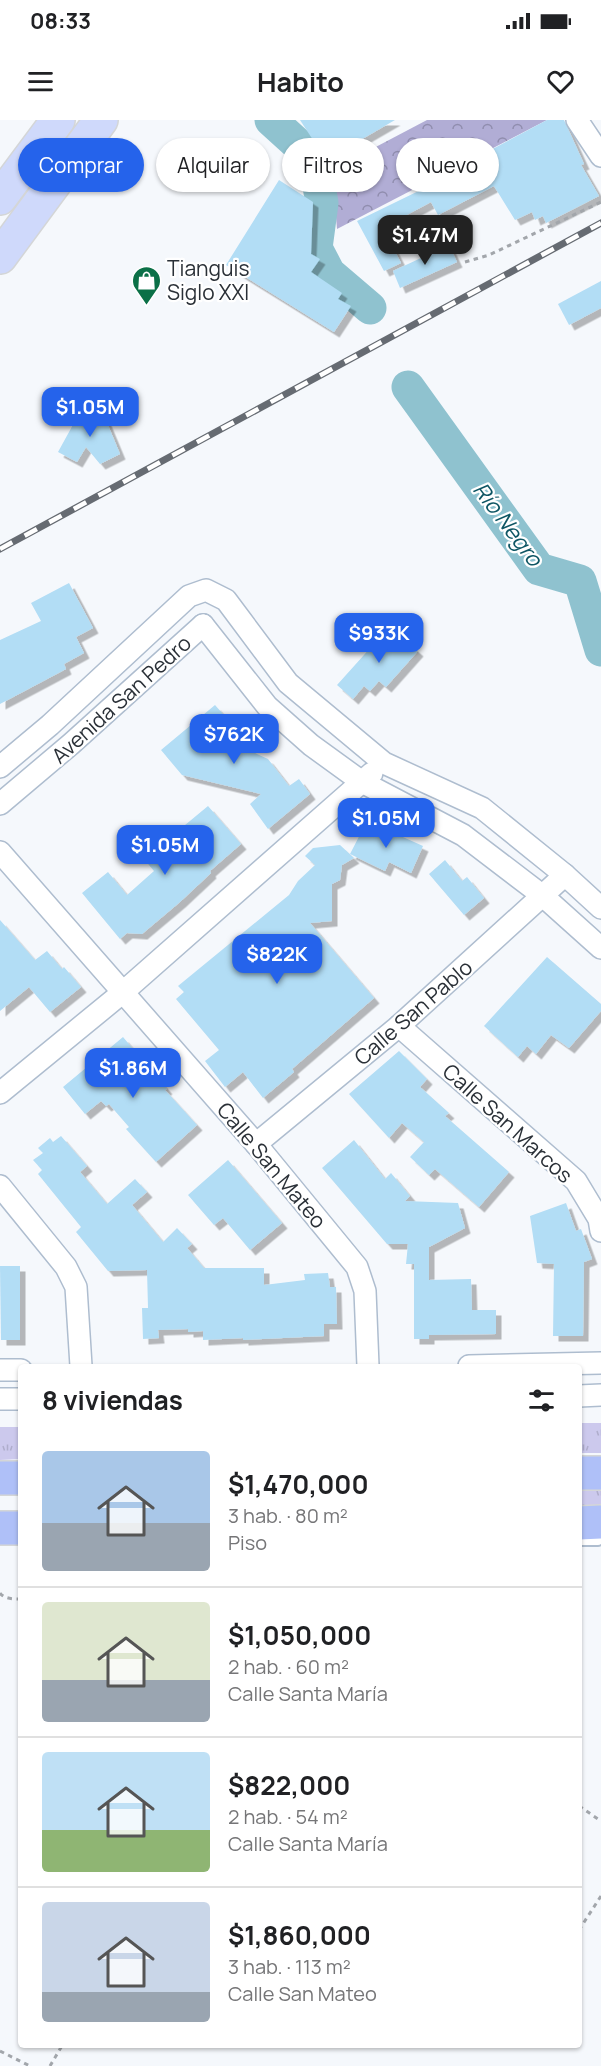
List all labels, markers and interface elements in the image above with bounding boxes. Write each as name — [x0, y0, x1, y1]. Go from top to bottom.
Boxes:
text: 08:33 — [30, 6, 91, 36]
text: Habito — [257, 63, 344, 100]
icon: menu — [24, 65, 57, 98]
icon: heart — [544, 65, 577, 98]
chip: Comprar — [18, 138, 144, 192]
chip: Alquilar — [156, 138, 270, 192]
chip: Filtros — [282, 138, 384, 192]
chip: Nuevo — [396, 138, 499, 192]
pin: $1.47M — [376, 215, 474, 266]
text: $1.47M — [392, 221, 458, 248]
place label: Tianguis Siglo XXI — [167, 254, 249, 306]
shop icon: Tianguis Siglo XXI — [130, 264, 162, 306]
pin: $1.05M — [41, 387, 139, 438]
text: $1.05M — [56, 393, 124, 420]
water label: Río Negro — [467, 476, 551, 574]
pin: $933K — [337, 613, 421, 664]
text: $933K — [348, 619, 410, 646]
street label: Avenida San Pedro — [45, 629, 197, 769]
pin: $762K — [192, 714, 276, 765]
text: $762K — [204, 720, 264, 747]
pin: $1.05M — [337, 798, 435, 849]
text: $1.05M — [352, 804, 420, 831]
pin: $1.05M — [116, 825, 214, 876]
text: $1.05M — [131, 831, 199, 858]
pin: $822K — [235, 934, 319, 985]
text: $822K — [246, 940, 308, 967]
street label: Calle San Pablo — [348, 953, 478, 1071]
pin: $1.86M — [84, 1048, 182, 1099]
text: $1.86M — [99, 1054, 167, 1081]
street label: Calle San Marcos — [437, 1057, 579, 1189]
street label: Calle San Mateo — [211, 1096, 333, 1234]
text: 8 viviendas — [42, 1382, 183, 1418]
icon: filters — [525, 1384, 558, 1417]
text: $1,470,000 — [228, 1466, 369, 1502]
icon: home — [90, 1475, 162, 1547]
text: 3 hab. · 80 m² — [228, 1502, 348, 1529]
text: Piso — [228, 1529, 267, 1556]
text: $1,050,000 — [228, 1617, 371, 1653]
icon: home — [90, 1626, 162, 1698]
text: 2 hab. · 60 m² — [228, 1653, 349, 1680]
text: Calle Santa María — [228, 1680, 388, 1707]
text: $822,000 — [228, 1767, 350, 1803]
icon: home — [90, 1776, 162, 1848]
text: 2 hab. · 54 m² — [228, 1803, 348, 1830]
text: Calle Santa María — [228, 1830, 388, 1857]
text: $1,860,000 — [228, 1917, 371, 1953]
icon: home — [90, 1926, 162, 1998]
text: 3 hab. · 113 m² — [228, 1953, 351, 1980]
text: Calle San Mateo — [228, 1980, 377, 2007]

